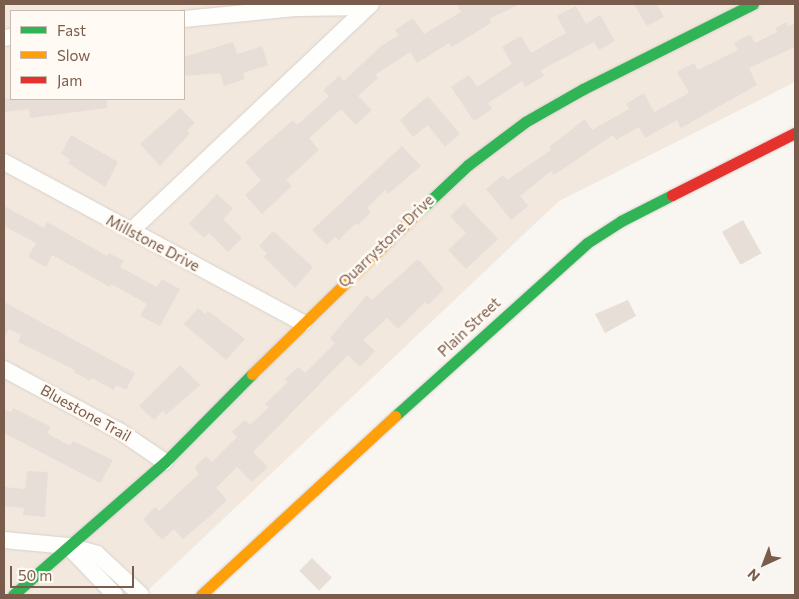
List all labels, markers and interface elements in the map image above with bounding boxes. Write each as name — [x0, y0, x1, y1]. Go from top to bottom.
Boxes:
legend — [10, 10, 185, 100]
text: Fast — [57, 21, 86, 39]
text: Slow — [57, 46, 90, 64]
text: Jam — [57, 71, 82, 89]
street label: Quarrystone Drive — [335, 191, 437, 291]
street label: Millstone Drive — [103, 211, 203, 275]
street label: Plain Street — [434, 294, 504, 360]
street label: Bluestone Trail — [38, 381, 134, 445]
north arrow — [739, 539, 789, 589]
scale bar — [12, 556, 136, 588]
text: 50 m — [18, 566, 52, 584]
text: N — [744, 566, 763, 585]

